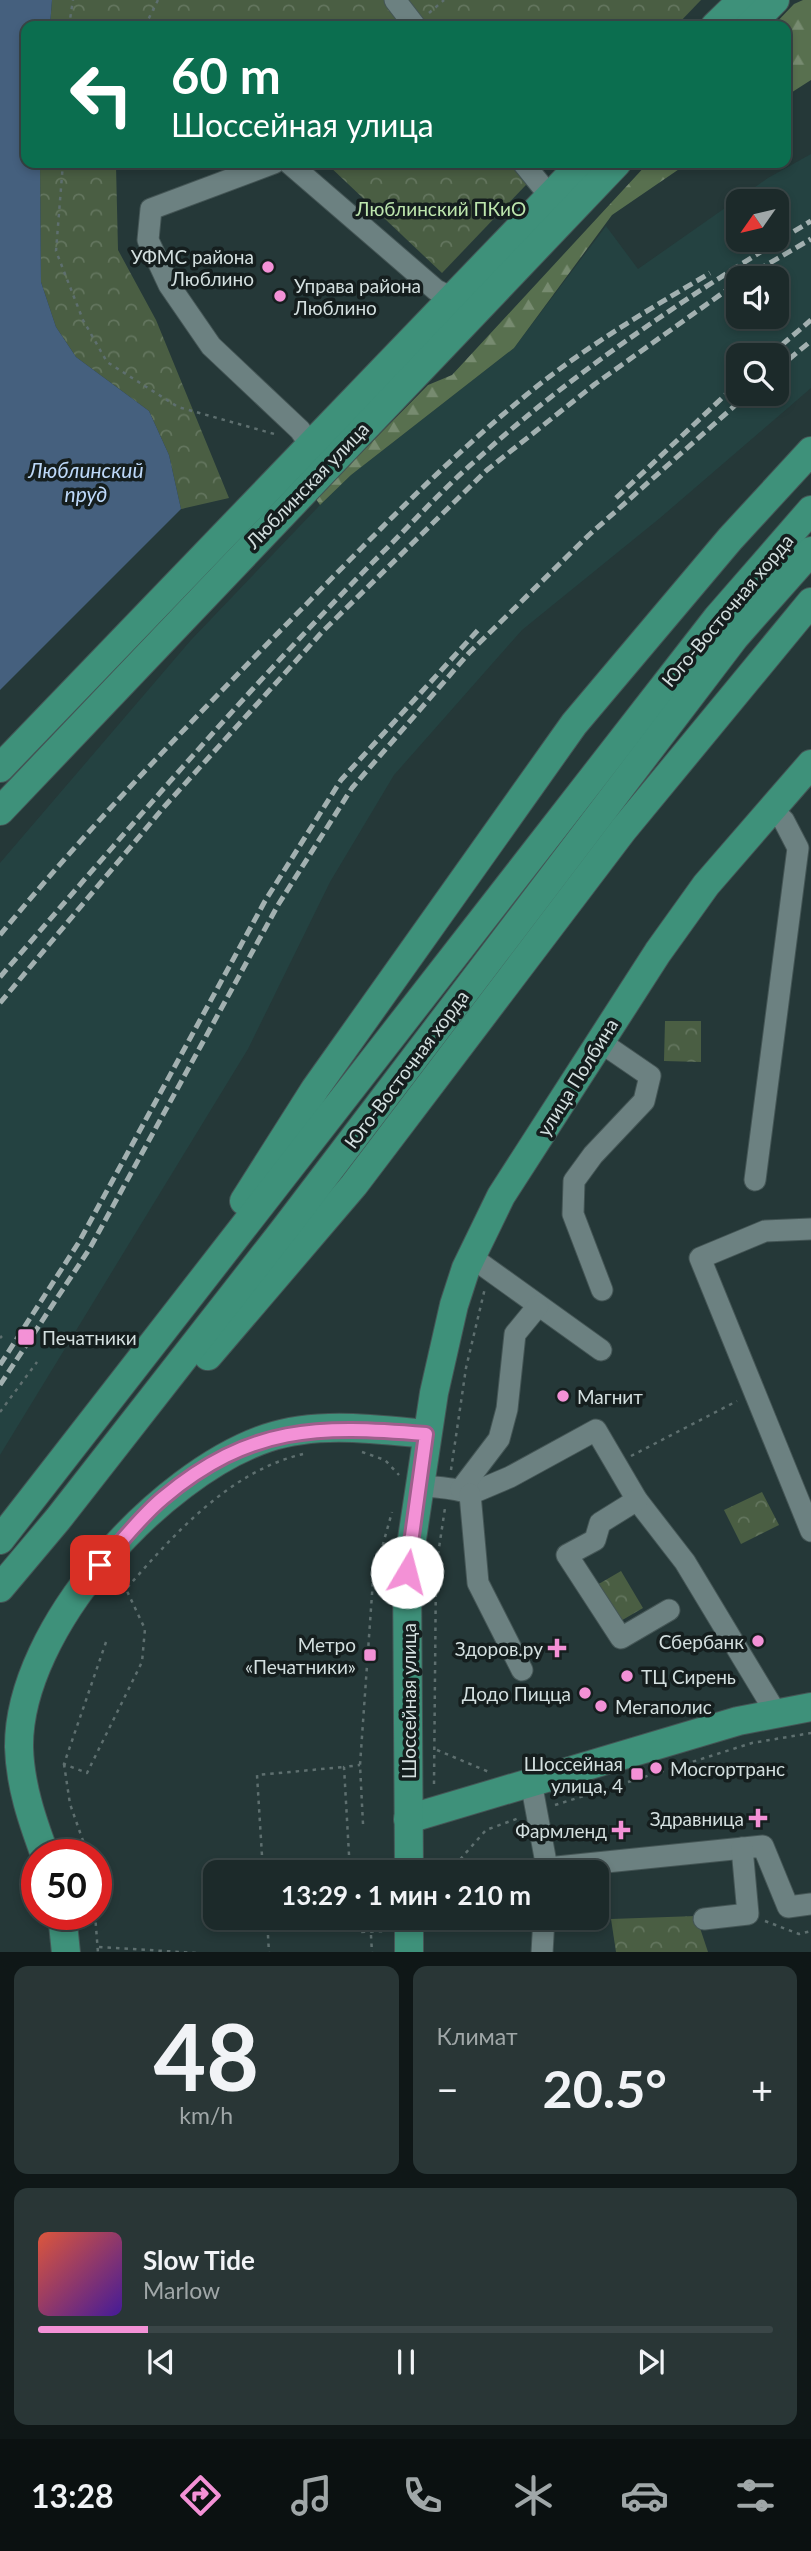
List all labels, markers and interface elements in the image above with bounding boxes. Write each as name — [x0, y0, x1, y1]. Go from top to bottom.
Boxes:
text: 60 m — [171, 46, 281, 104]
icon: left — [56, 49, 147, 140]
text: Шоссейная улица — [171, 105, 434, 144]
north arrow — [726, 189, 789, 252]
map controls — [726, 189, 789, 406]
park label: Люблинский ПКиО — [355, 197, 526, 220]
place label: УФМС района Люблино — [131, 245, 254, 290]
marker: УФМС района Люблино — [260, 259, 276, 275]
button: sound — [726, 266, 789, 329]
place label: Управа района Люблино — [293, 274, 421, 319]
marker: Управа района Люблино — [272, 288, 288, 304]
button: search — [726, 343, 789, 406]
street label: Люблинская улица — [240, 417, 373, 554]
water label: Люблинский пруд — [28, 457, 144, 506]
street label: Юго-Восточная хорда — [656, 529, 798, 691]
street label: Юго-Восточная хорда — [339, 985, 473, 1153]
street label: улица Полбина — [532, 1014, 622, 1140]
place label: Печатники — [42, 1326, 137, 1349]
marker: Печатники — [16, 1327, 36, 1347]
place label: Магнит — [577, 1385, 643, 1408]
marker: Магнит — [555, 1388, 571, 1404]
pin — [70, 1535, 130, 1595]
position arrow — [370, 1535, 444, 1609]
icon: arrive — [81, 1546, 119, 1584]
street label: Шоссейная улица — [397, 1623, 420, 1779]
place label: Сбербанк — [659, 1630, 744, 1653]
place label: Метро «Печатники» — [245, 1633, 356, 1678]
marker: Сбербанк — [750, 1633, 766, 1649]
place label: Здоров.ру — [455, 1637, 543, 1660]
marker: Здоров.ру — [549, 1640, 565, 1656]
marker: Метро «Печатники» — [362, 1647, 378, 1663]
place label: ТЦ Сирень — [641, 1665, 736, 1688]
marker: ТЦ Сирень — [619, 1668, 635, 1684]
place label: Додо Пицца — [462, 1682, 571, 1705]
marker: Додо Пицца — [577, 1685, 593, 1701]
place label: Мегаполис — [615, 1695, 712, 1718]
marker: Мегаполис — [593, 1698, 609, 1714]
place label: Шоссейная улица, 4 — [524, 1752, 623, 1797]
place label: Мосгортранс — [670, 1757, 785, 1780]
marker: Мосгортранс — [648, 1760, 664, 1776]
marker: Шоссейная улица, 4 — [629, 1766, 645, 1782]
place label: Здравница — [650, 1807, 744, 1830]
marker: Здравница — [750, 1810, 766, 1826]
place label: Фармленд — [515, 1819, 607, 1842]
marker: Фармленд — [613, 1822, 629, 1838]
speed limit sign: 50 — [21, 1839, 112, 1930]
text: 13:29 · 1 мин · 210 m — [281, 1879, 531, 1911]
text: 48 — [153, 2001, 259, 2110]
text: Климат — [437, 2022, 518, 2050]
text: 20.5° — [543, 2057, 667, 2119]
text: − — [437, 2066, 459, 2112]
text: + — [751, 2066, 773, 2112]
text: km/h — [179, 2101, 233, 2129]
text: Slow Tide — [143, 2244, 255, 2276]
text: Marlow — [143, 2276, 220, 2304]
icon: previous — [142, 2343, 180, 2381]
icon: pause — [387, 2343, 425, 2381]
icon: next — [632, 2343, 670, 2381]
icon: directions — [176, 2471, 225, 2520]
icon: music — [287, 2471, 336, 2520]
icon: phone — [398, 2471, 447, 2520]
icon: climate — [509, 2471, 558, 2520]
icon: car — [620, 2471, 669, 2520]
icon: filters — [731, 2471, 780, 2520]
text: 13:28 — [31, 2476, 114, 2515]

